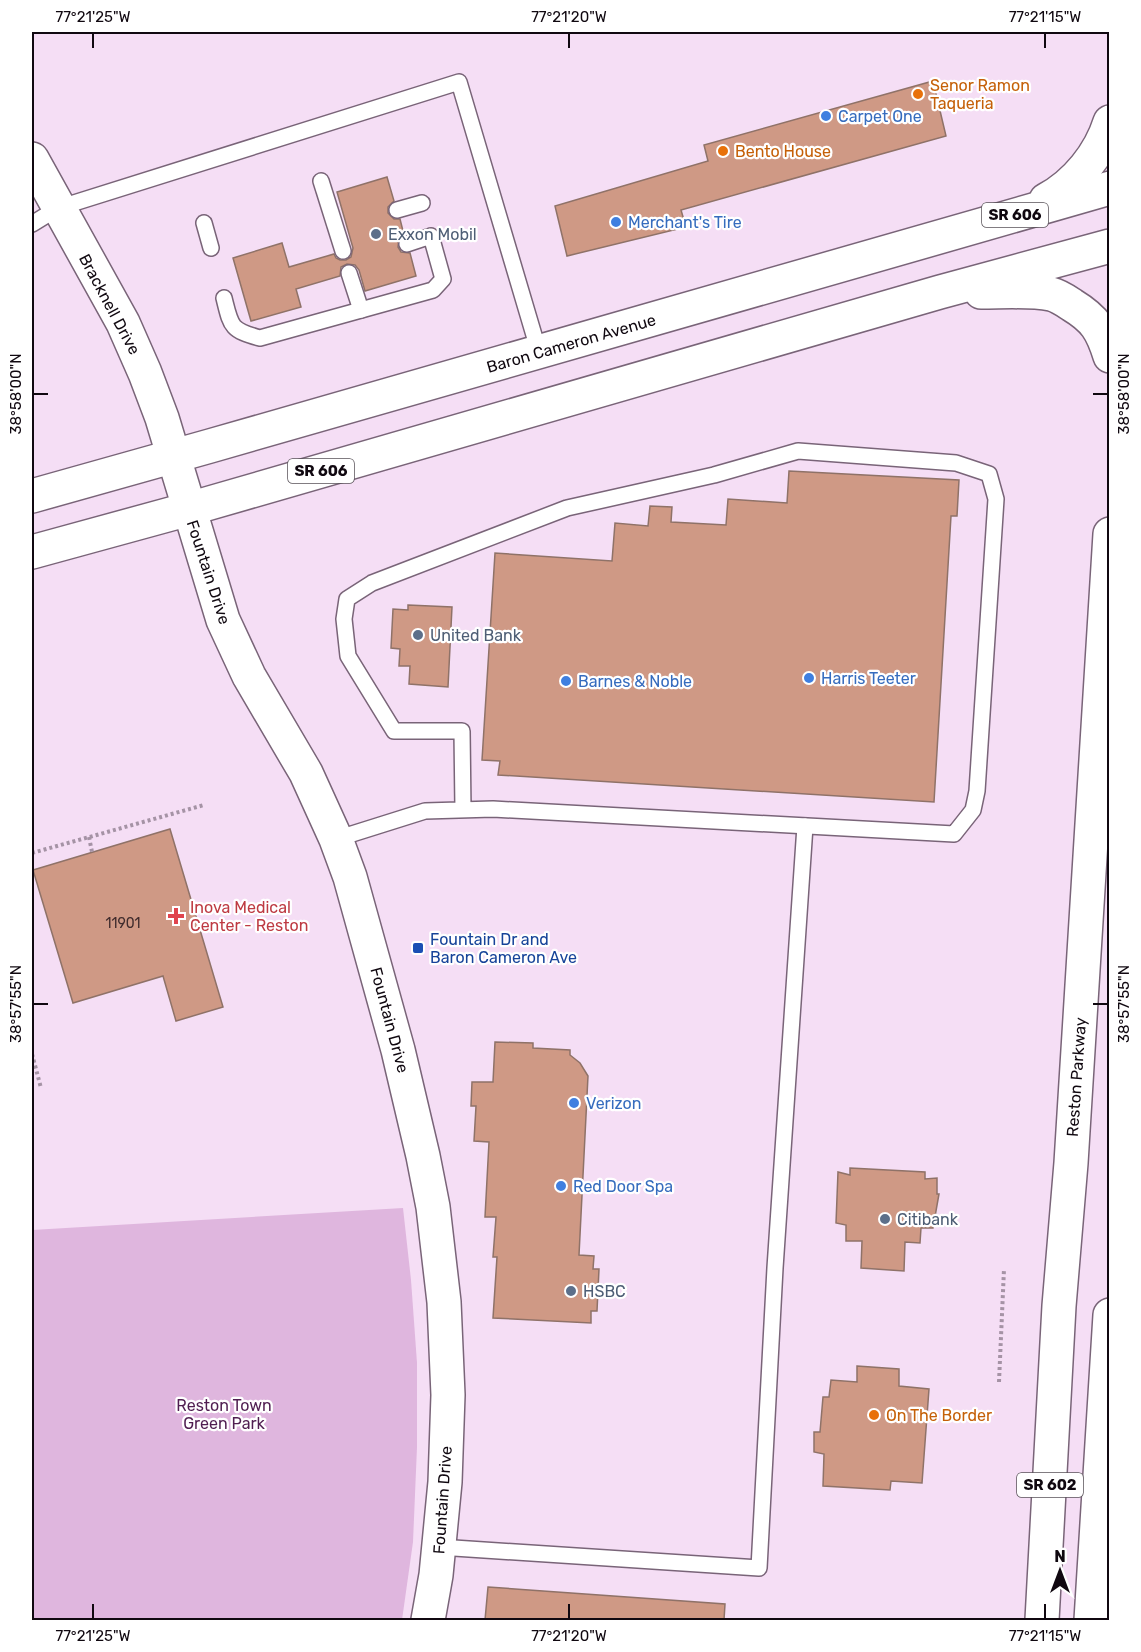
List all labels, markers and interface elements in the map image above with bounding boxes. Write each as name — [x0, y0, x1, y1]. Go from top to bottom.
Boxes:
text: 77°21'25"W — [55, 8, 131, 26]
text: 77°21'20"W — [531, 8, 607, 26]
text: 77°21'15"W — [1009, 8, 1081, 26]
place label: Senor Ramon Taqueria — [930, 76, 1030, 113]
marker: Senor Ramon Taqueria — [911, 87, 925, 101]
place label: Carpet One — [838, 107, 922, 126]
marker: Carpet One — [819, 109, 833, 123]
place label: Bento House — [735, 142, 831, 161]
marker: Bento House — [716, 144, 730, 158]
road number: SR 606 — [982, 203, 1048, 227]
place label: Merchant's Tire — [628, 213, 742, 232]
marker: Merchant's Tire — [609, 215, 623, 229]
place label: Exxon Mobil — [388, 225, 477, 244]
marker: Exxon Mobil — [369, 227, 383, 241]
street label: Bracknell Drive — [75, 251, 144, 358]
street label: Baron Cameron Avenue — [484, 310, 658, 377]
text: 38°58'00"N — [7, 353, 25, 435]
text: 38°58'00"N — [1115, 353, 1133, 435]
road number: SR 606 — [288, 459, 354, 483]
street label: Fountain Drive — [183, 518, 234, 627]
place label: United Bank — [430, 626, 522, 645]
marker: United Bank — [411, 628, 425, 642]
place label: Harris Teeter — [821, 669, 916, 688]
marker: Harris Teeter — [802, 671, 816, 685]
place label: Barnes & Noble — [578, 672, 692, 691]
marker: Barnes & Noble — [559, 674, 573, 688]
place label: Inova Medical Center - Reston — [190, 898, 308, 935]
marker: Inova Medical Center - Reston — [167, 907, 185, 925]
house number: 11901 — [105, 915, 141, 932]
place label: Fountain Dr and Baron Cameron Ave — [430, 930, 577, 967]
marker: Fountain Dr and Baron Cameron Ave — [411, 941, 425, 955]
text: 38°57'55"N — [7, 965, 25, 1043]
street label: Fountain Drive — [366, 965, 413, 1075]
text: 38°57'55"N — [1115, 965, 1133, 1043]
street label: Reston Parkway — [1063, 1016, 1090, 1138]
place label: Verizon — [586, 1094, 641, 1113]
marker: Verizon — [567, 1096, 581, 1110]
place label: Red Door Spa — [573, 1177, 673, 1196]
marker: Red Door Spa — [554, 1179, 568, 1193]
place label: Citibank — [897, 1210, 959, 1229]
marker: Citibank — [878, 1212, 892, 1226]
place label: HSBC — [583, 1282, 626, 1301]
marker: HSBC — [564, 1284, 578, 1298]
park label: Reston Town Green Park — [176, 1396, 272, 1433]
place label: On The Border — [886, 1406, 992, 1425]
marker: On The Border — [867, 1408, 881, 1422]
street label: Fountain Drive — [429, 1445, 456, 1555]
road number: SR 602 — [1017, 1473, 1083, 1497]
north arrow — [1030, 1541, 1090, 1601]
text: N — [1054, 1547, 1066, 1566]
text: 77°21'25"W — [55, 1627, 131, 1645]
text: 77°21'20"W — [531, 1627, 607, 1645]
text: 77°21'15"W — [1009, 1627, 1081, 1645]

